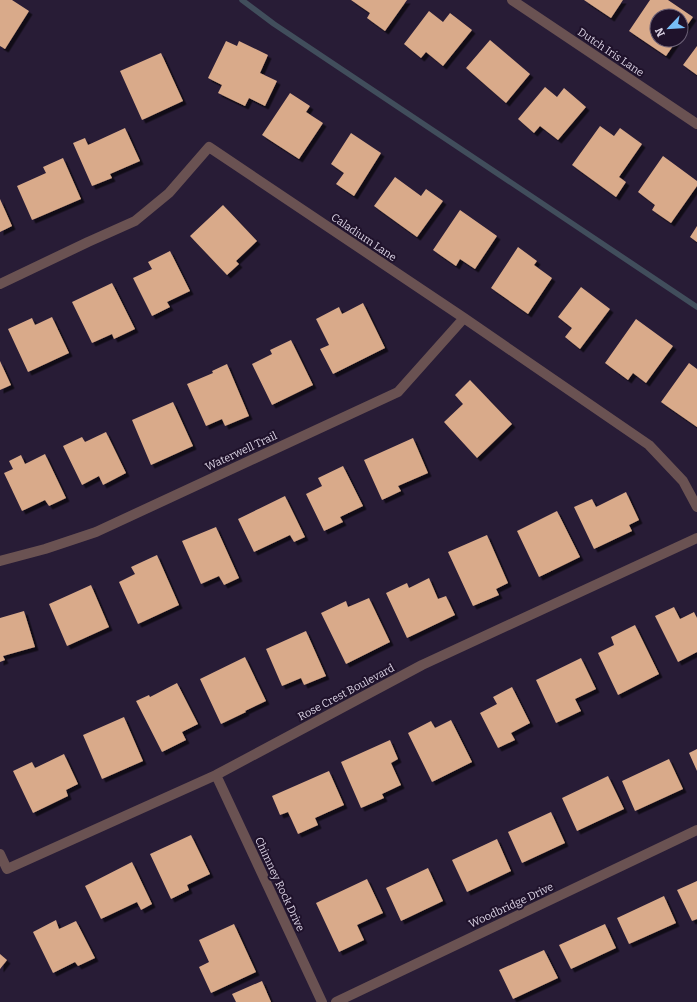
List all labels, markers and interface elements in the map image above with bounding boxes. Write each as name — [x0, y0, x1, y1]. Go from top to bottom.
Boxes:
north arrow — [649, 8, 689, 48]
street label: Dutch Iris Lane — [575, 25, 646, 79]
text: N — [652, 25, 668, 39]
street label: Caladium Lane — [329, 211, 399, 264]
street label: Waterwell Trail — [203, 429, 279, 474]
street label: Rose Crest Boulevard — [296, 661, 397, 723]
street label: Chimney Rock Drive — [252, 835, 307, 933]
street label: Woodbridge Drive — [467, 880, 556, 931]

